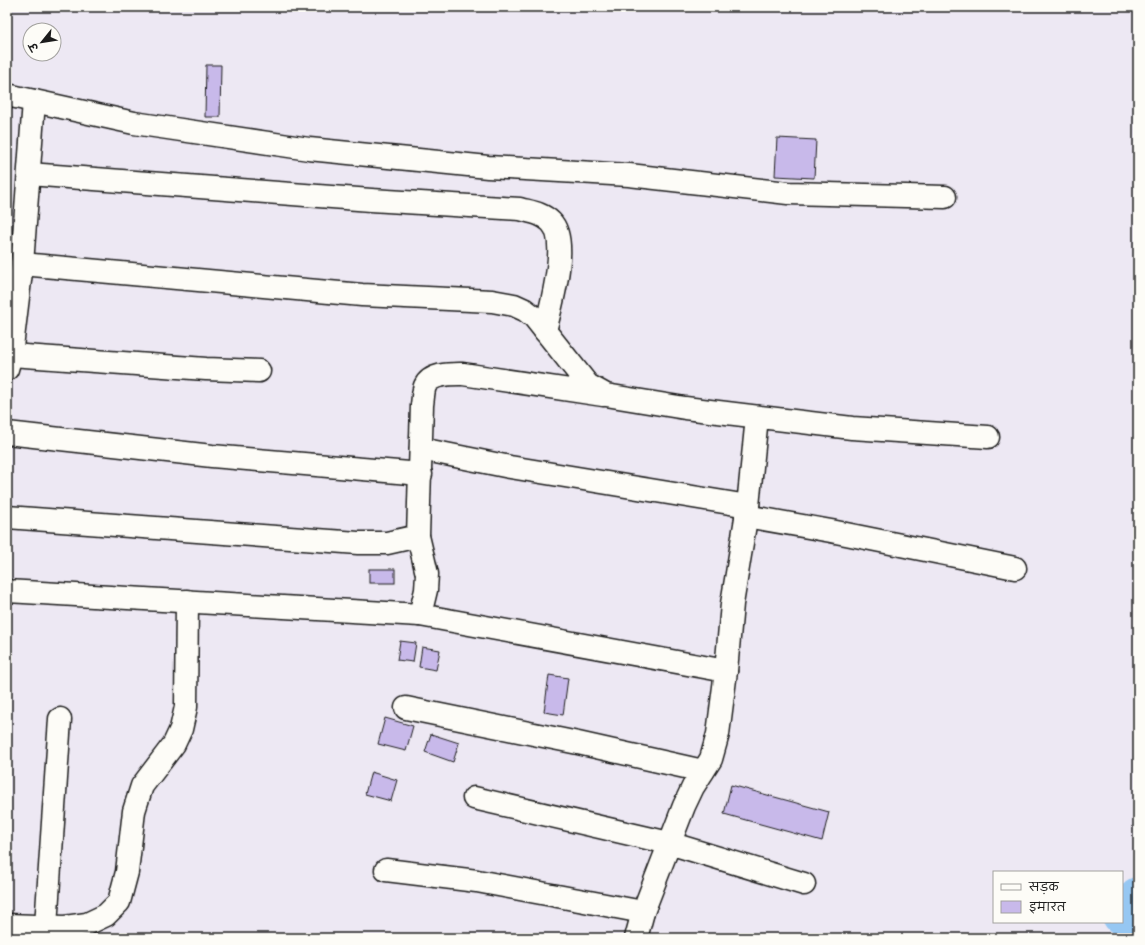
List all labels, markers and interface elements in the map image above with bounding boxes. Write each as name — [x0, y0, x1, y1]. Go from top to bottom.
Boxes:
north arrow — [22, 22, 62, 62]
text: उ — [25, 38, 43, 54]
legend — [993, 871, 1123, 923]
text: सड़क — [1028, 880, 1060, 896]
text: इमारत — [1029, 900, 1067, 916]

